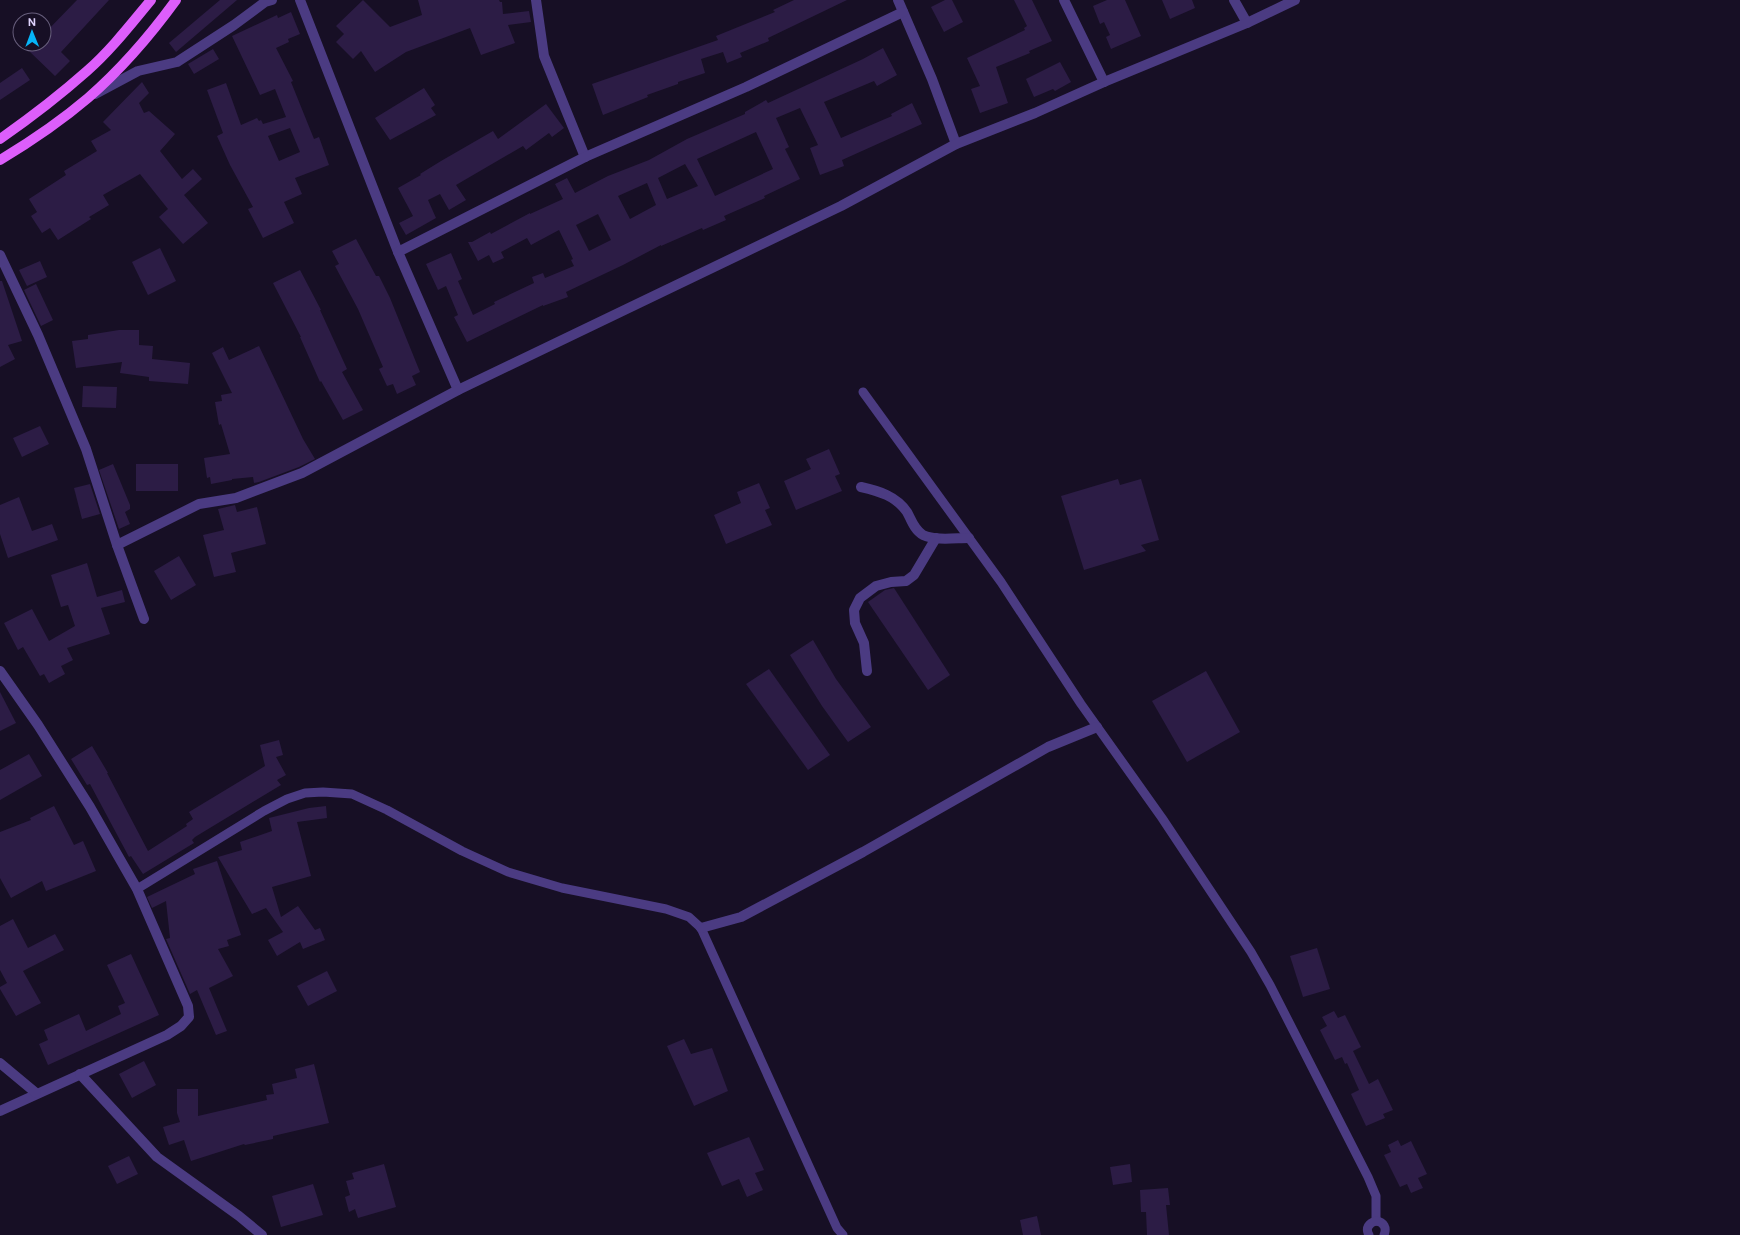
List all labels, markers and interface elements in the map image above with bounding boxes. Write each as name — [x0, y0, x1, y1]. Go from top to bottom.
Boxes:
north arrow — [12, 12, 52, 52]
text: N — [28, 15, 36, 29]

